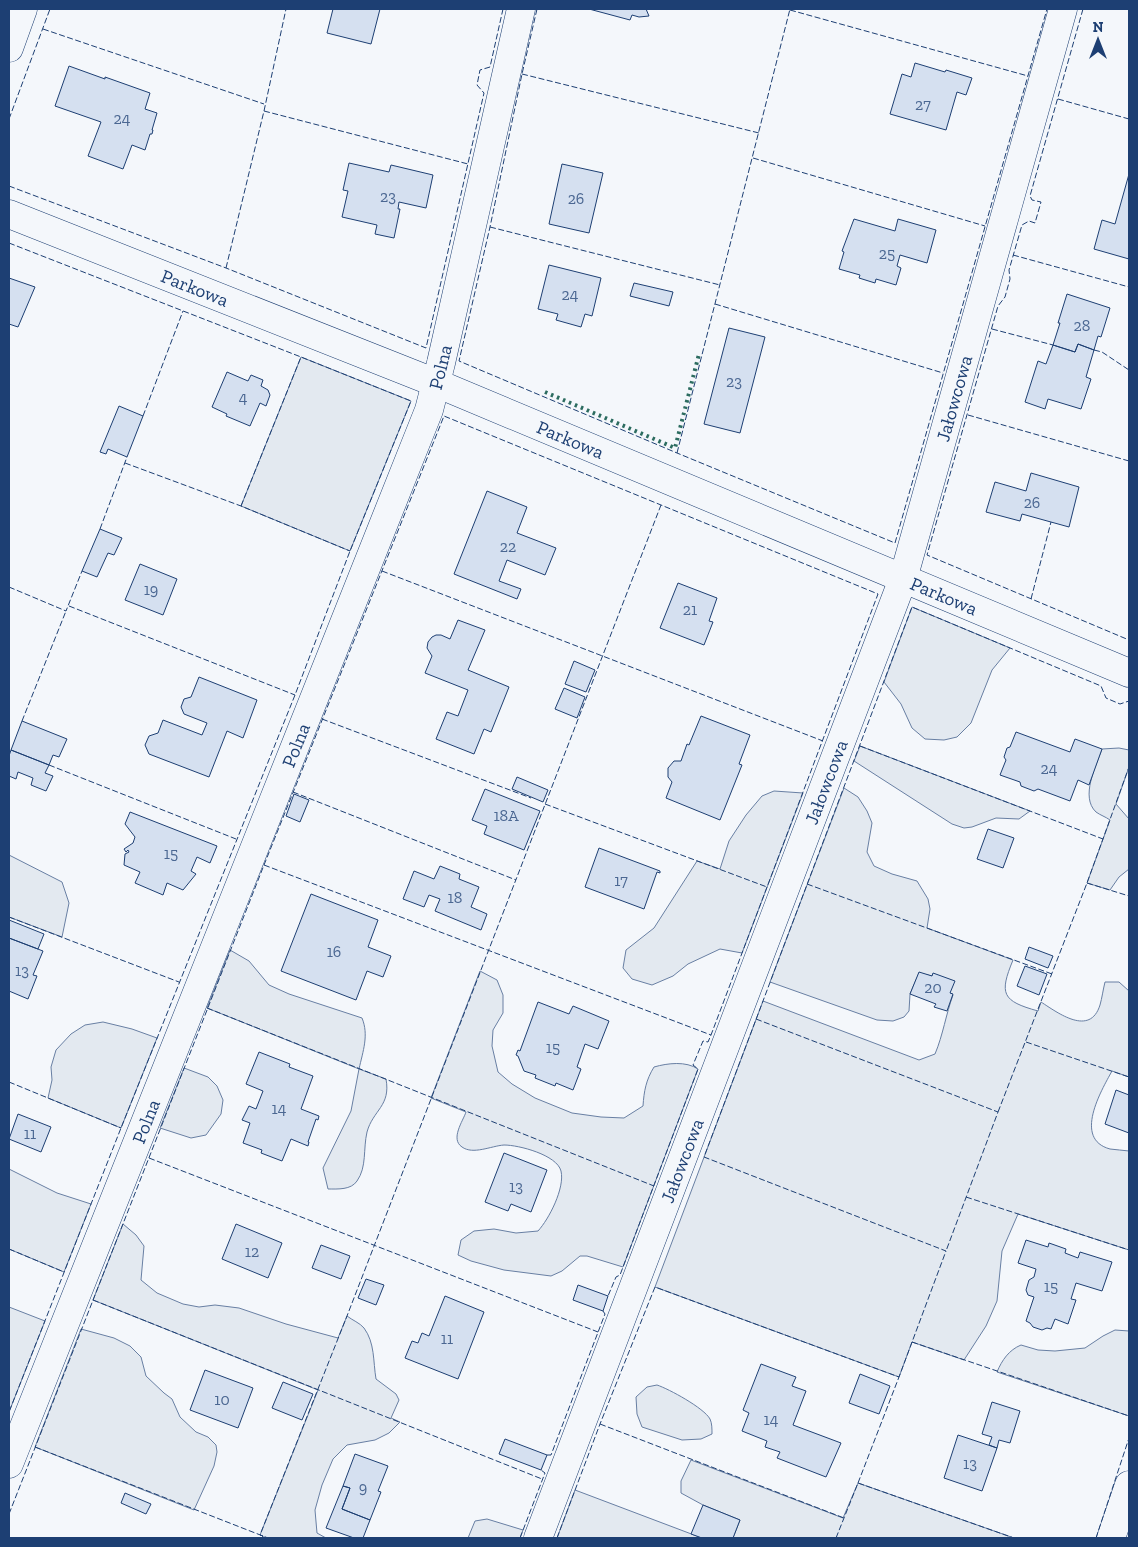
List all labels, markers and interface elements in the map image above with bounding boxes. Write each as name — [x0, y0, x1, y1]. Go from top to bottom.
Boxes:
north arrow — [1073, 15, 1123, 65]
text: N — [1093, 19, 1104, 36]
house number: 27 — [915, 95, 931, 114]
house number: 24 — [114, 109, 131, 128]
house number: 23 — [380, 187, 396, 206]
house number: 26 — [568, 189, 584, 208]
house number: 25 — [879, 244, 895, 263]
street label: Parkowa — [158, 264, 232, 312]
house number: 24 — [562, 285, 579, 304]
house number: 28 — [1074, 316, 1090, 335]
street label: Polna — [424, 342, 457, 392]
street label: Jałowcowa — [931, 353, 977, 444]
house number: 23 — [726, 372, 742, 391]
house number: 4 — [239, 388, 248, 407]
street label: Parkowa — [533, 415, 607, 464]
house number: 26 — [1024, 493, 1040, 512]
house number: 22 — [500, 537, 516, 556]
street label: Parkowa — [907, 572, 981, 620]
house number: 19 — [144, 580, 158, 599]
house number: 21 — [683, 600, 697, 619]
street label: Polna — [277, 720, 315, 771]
street label: Jałowcowa — [800, 737, 853, 828]
house number: 24 — [1041, 759, 1058, 778]
house number: 18A — [493, 806, 519, 825]
house number: 15 — [164, 844, 178, 863]
house number: 17 — [614, 871, 628, 890]
house number: 18 — [448, 888, 462, 907]
house number: 16 — [327, 942, 341, 961]
house number: 13 — [15, 961, 29, 980]
house number: 20 — [924, 978, 942, 997]
house number: 15 — [546, 1038, 560, 1057]
street label: Polna — [127, 1096, 165, 1147]
house number: 14 — [272, 1099, 287, 1118]
street label: Jałowcowa — [656, 1115, 709, 1206]
house number: 11 — [24, 1124, 36, 1143]
house number: 13 — [509, 1177, 523, 1196]
house number: 12 — [245, 1242, 259, 1261]
house number: 15 — [1044, 1277, 1058, 1296]
house number: 11 — [441, 1329, 453, 1348]
house number: 10 — [214, 1390, 230, 1409]
house number: 14 — [764, 1410, 779, 1429]
house number: 13 — [963, 1454, 977, 1473]
house number: 9 — [359, 1478, 367, 1497]

